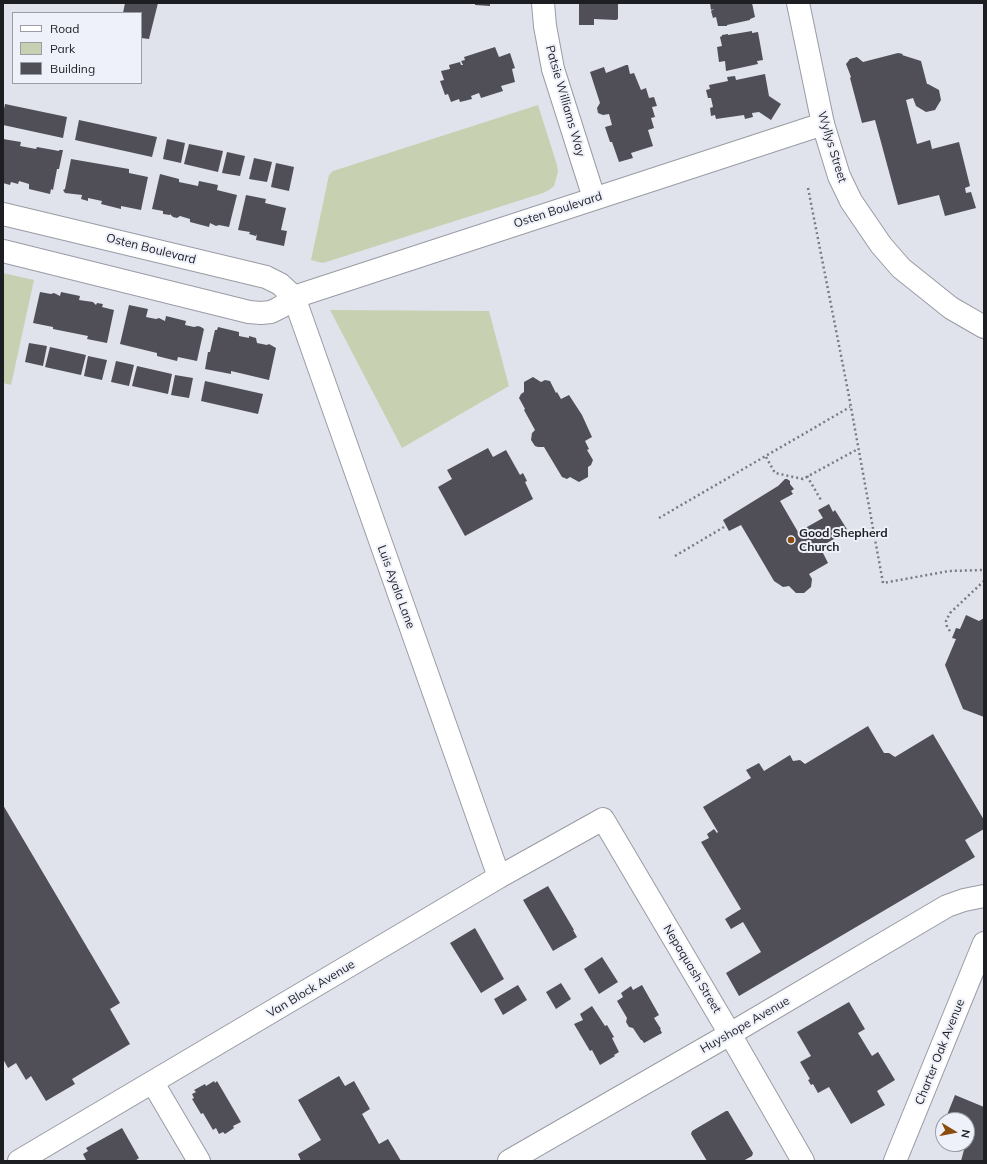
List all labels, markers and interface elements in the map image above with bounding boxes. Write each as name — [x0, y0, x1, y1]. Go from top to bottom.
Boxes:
legend — [12, 12, 142, 84]
text: Road — [50, 21, 79, 36]
text: Park — [50, 41, 75, 56]
street label: Patsie Williams Way — [542, 44, 588, 158]
text: Building — [50, 61, 95, 76]
street label: Wyllys Street — [814, 110, 850, 184]
street label: Osten Boulevard — [512, 189, 604, 231]
street label: Osten Boulevard — [105, 231, 197, 267]
place label: Good Shepherd Church — [799, 526, 888, 554]
marker: Good Shepherd Church — [786, 535, 796, 545]
street label: Luis Ayala Lane — [374, 543, 418, 631]
street label: Nepaquash Street — [660, 922, 724, 1016]
street label: Van Block Avenue — [264, 957, 358, 1021]
street label: Huyshope Avenue — [698, 994, 792, 1056]
street label: Charter Oak Avenue — [912, 997, 968, 1107]
north arrow — [935, 1112, 975, 1152]
text: N — [958, 1129, 973, 1139]

